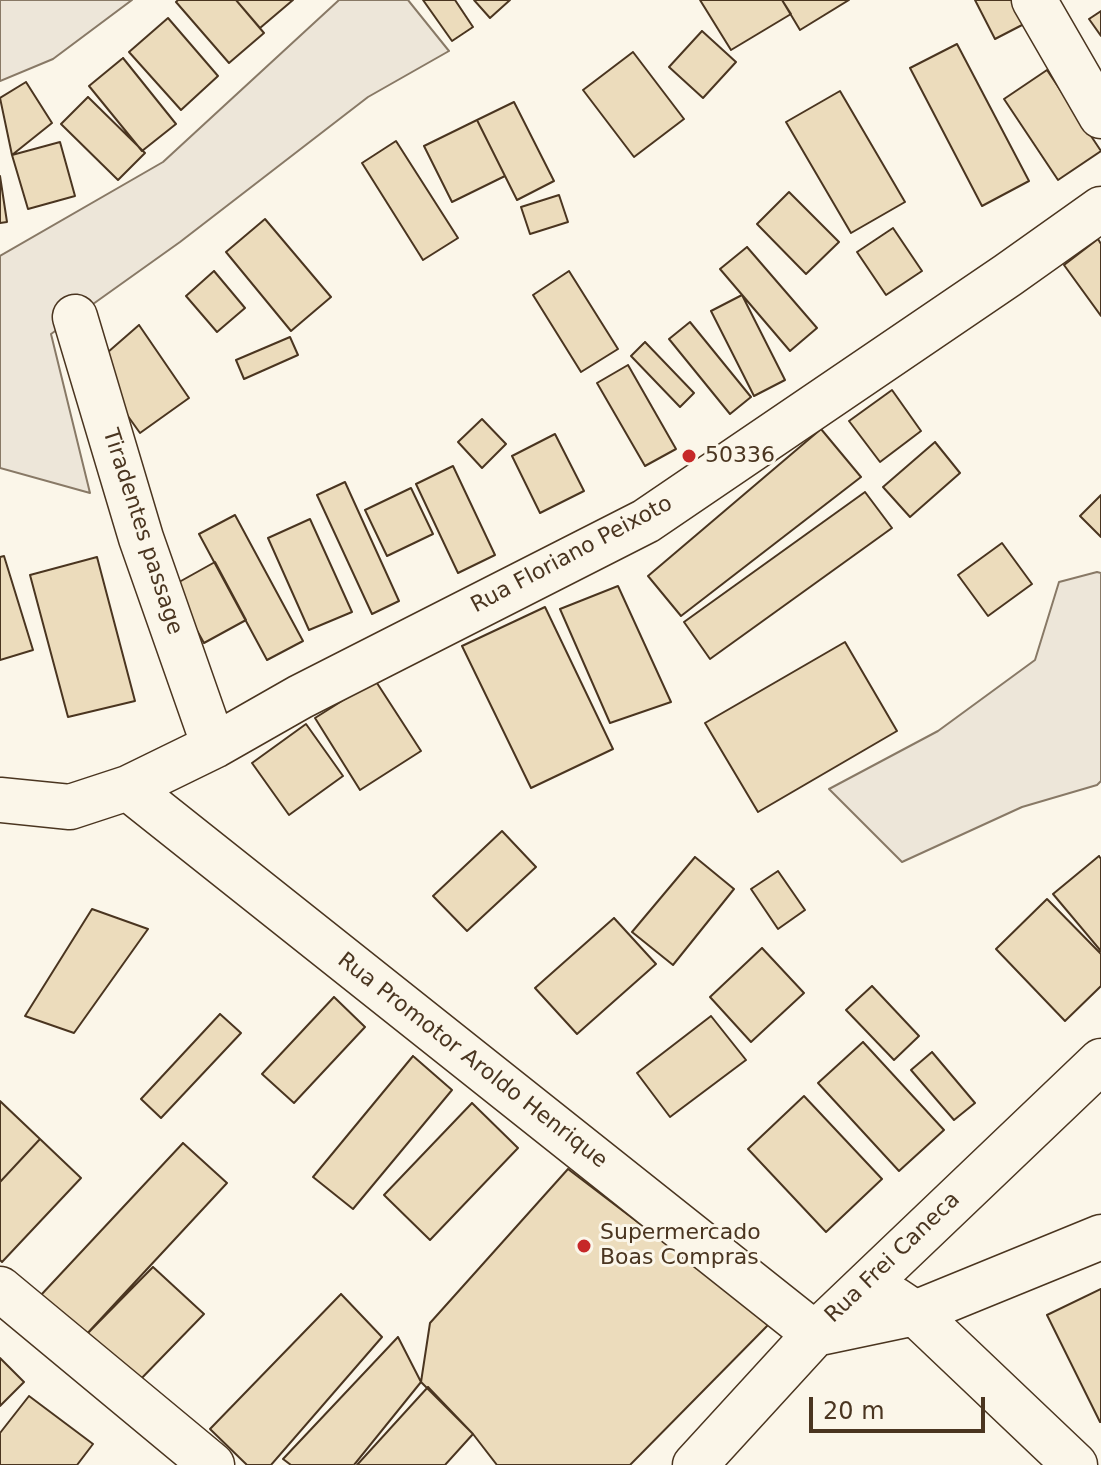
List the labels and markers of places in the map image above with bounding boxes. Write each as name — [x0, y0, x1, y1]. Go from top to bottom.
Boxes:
place label: 50336 — [705, 443, 775, 469]
marker: 50336 — [680, 447, 698, 465]
place label: Supermercado Boas Compras — [600, 1220, 761, 1272]
marker: Supermercado Boas Compras — [575, 1237, 593, 1255]

